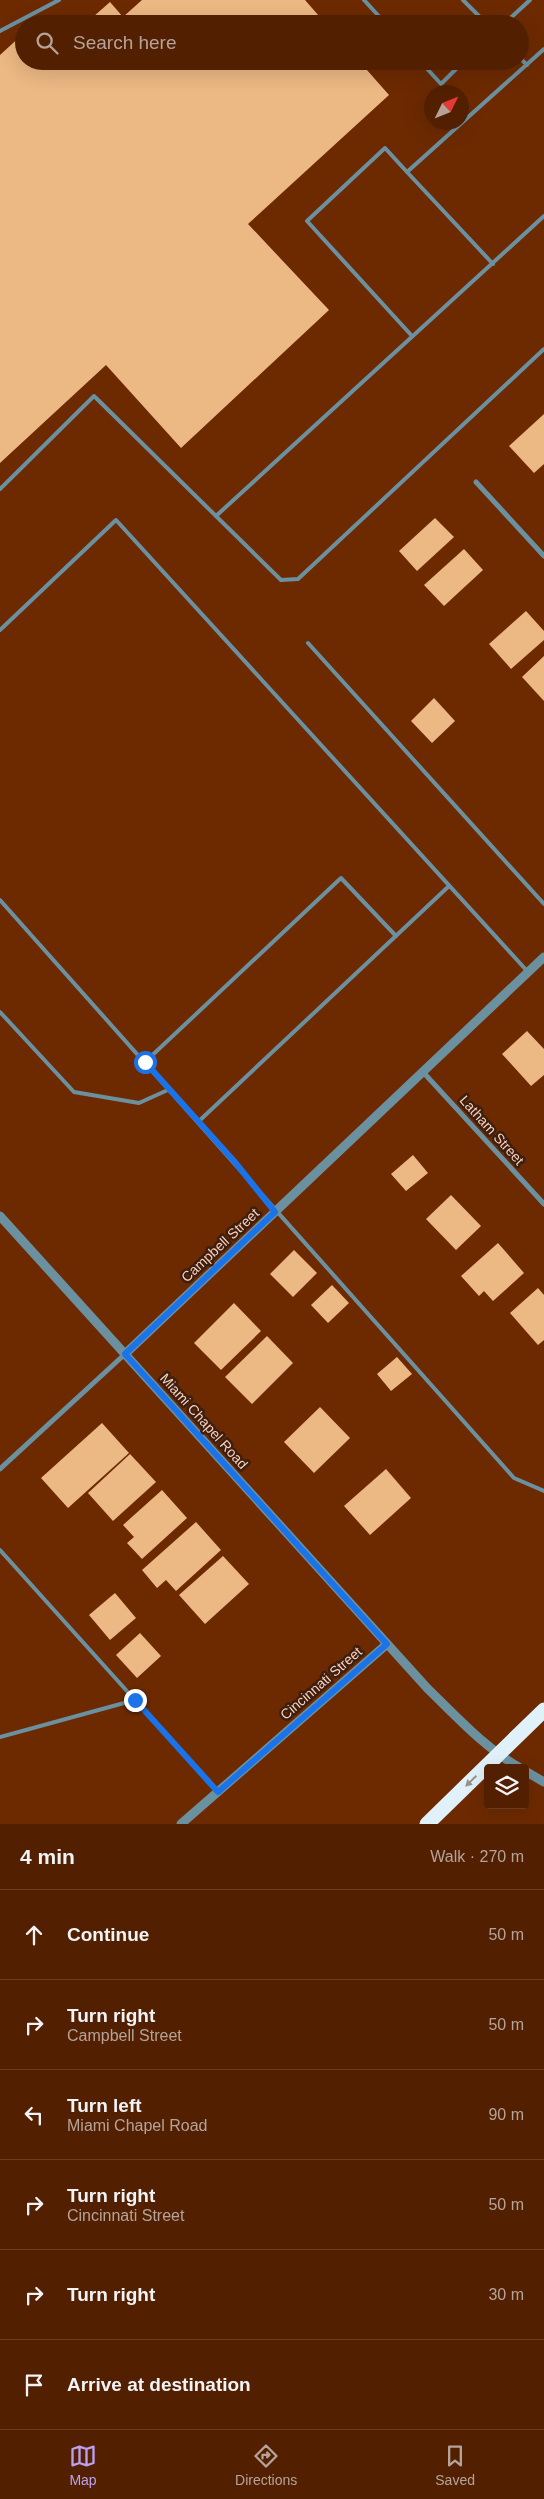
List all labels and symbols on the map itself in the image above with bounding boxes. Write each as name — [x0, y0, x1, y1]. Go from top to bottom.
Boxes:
north arrow — [424, 85, 469, 130]
route start — [134, 1051, 157, 1074]
street label: Latham Street — [457, 1092, 527, 1168]
street label: Campbell Street — [178, 1205, 262, 1285]
street label: Miami Chapel Road — [157, 1370, 251, 1472]
street label: Cincinnati Street — [277, 1643, 365, 1723]
route end — [124, 1689, 147, 1712]
one-way arrow — [466, 1775, 478, 1787]

